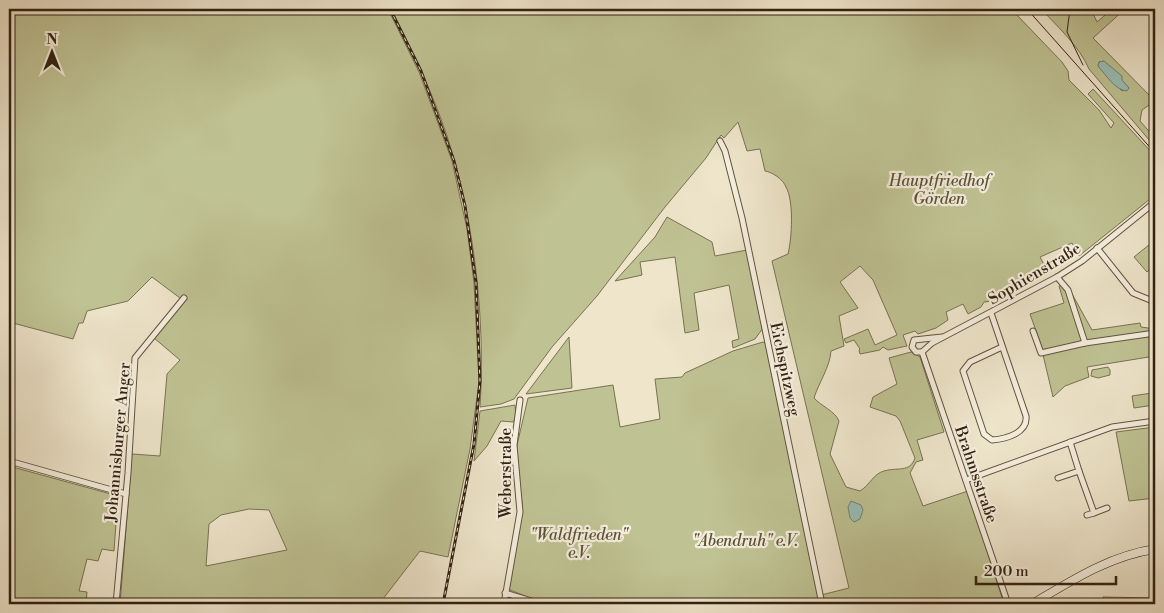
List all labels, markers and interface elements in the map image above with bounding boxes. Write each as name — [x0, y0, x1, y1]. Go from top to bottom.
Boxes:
north arrow — [28, 28, 78, 78]
text: N — [46, 31, 58, 49]
park label: Hauptfriedhof Görden — [888, 171, 993, 209]
street label: Sophienstraße — [985, 238, 1085, 309]
street label: Eichspitzweg — [765, 320, 805, 419]
street label: Johannisburger Anger — [101, 362, 135, 524]
street label: Brahmsstraße — [950, 422, 1002, 526]
street label: Weberstraße — [496, 428, 516, 519]
park label: "Waldfrieden" e.V. — [530, 525, 630, 563]
park label: "Abendruh" e.V. — [692, 531, 798, 551]
scale bar — [976, 553, 1116, 585]
text: 200 m — [984, 562, 1029, 581]

